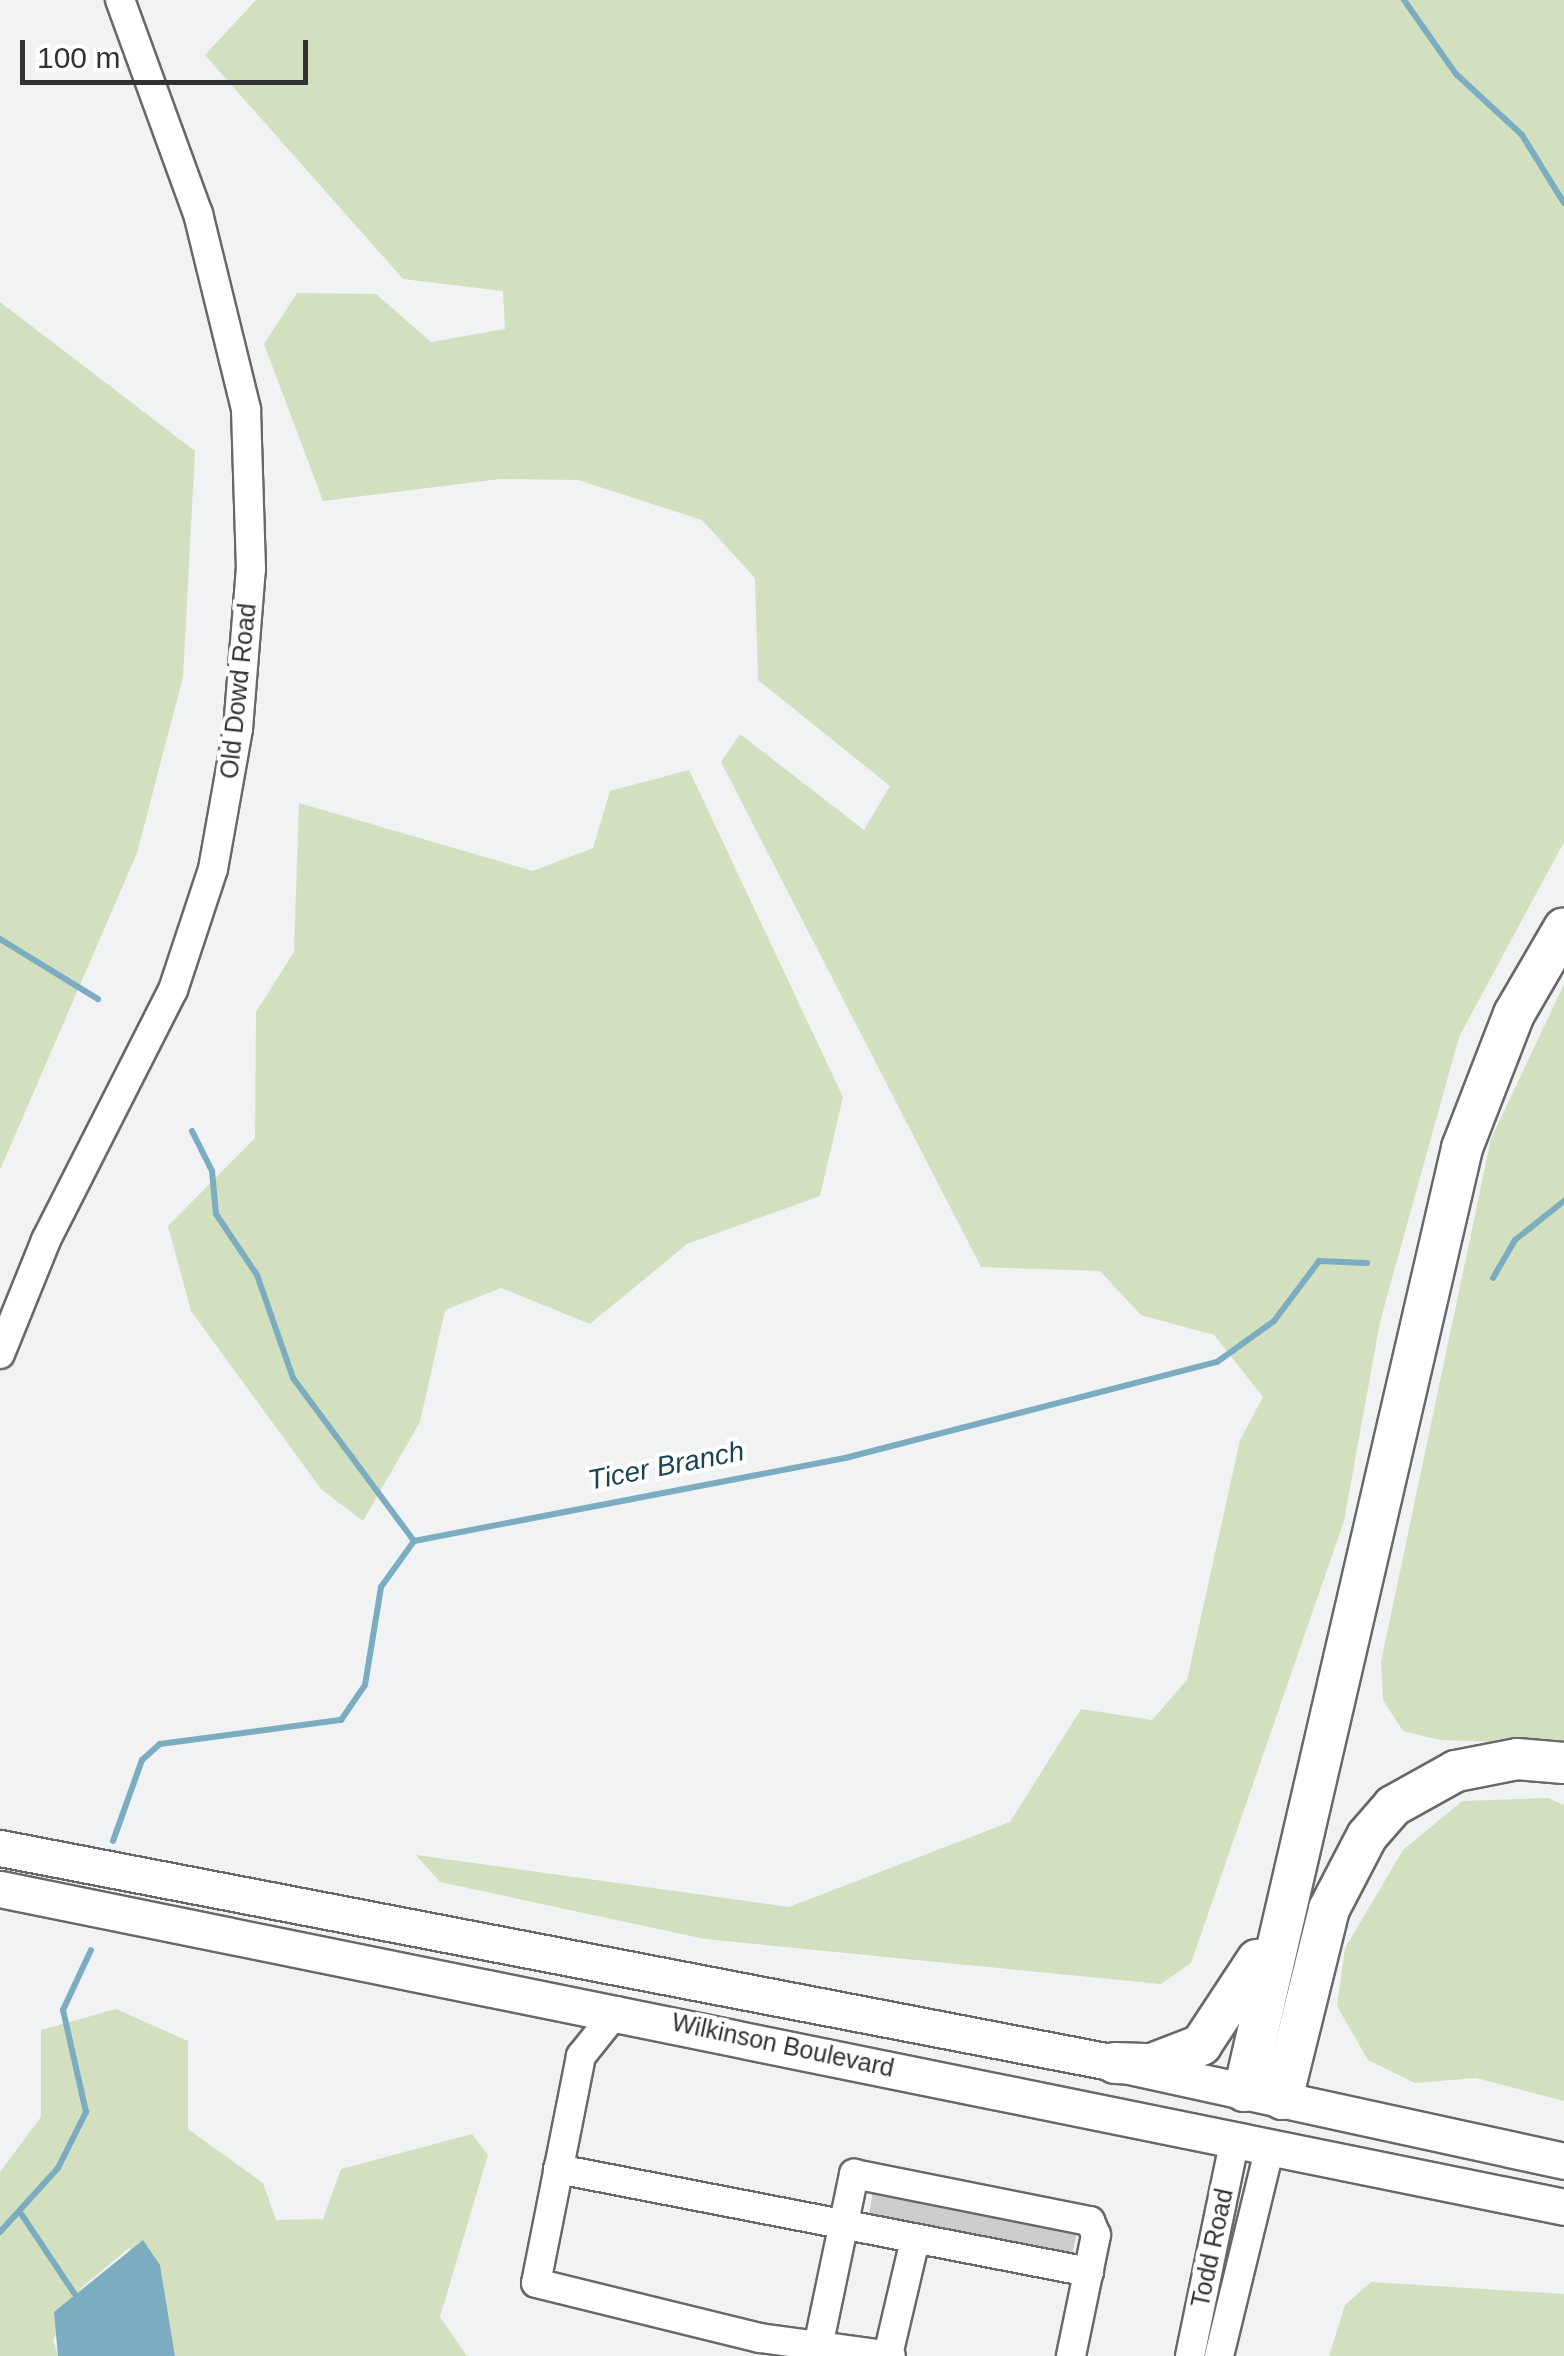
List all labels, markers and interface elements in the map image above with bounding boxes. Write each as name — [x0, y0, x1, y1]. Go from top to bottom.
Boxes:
scale bar — [25, 20, 312, 82]
text: 100 m — [37, 41, 120, 74]
street label: Old Dowd Road — [214, 602, 262, 780]
water label: Ticer Branch — [585, 1434, 747, 1498]
street label: Wilkinson Boulevard — [669, 2007, 897, 2083]
street label: Todd Road — [1185, 2186, 1239, 2310]

